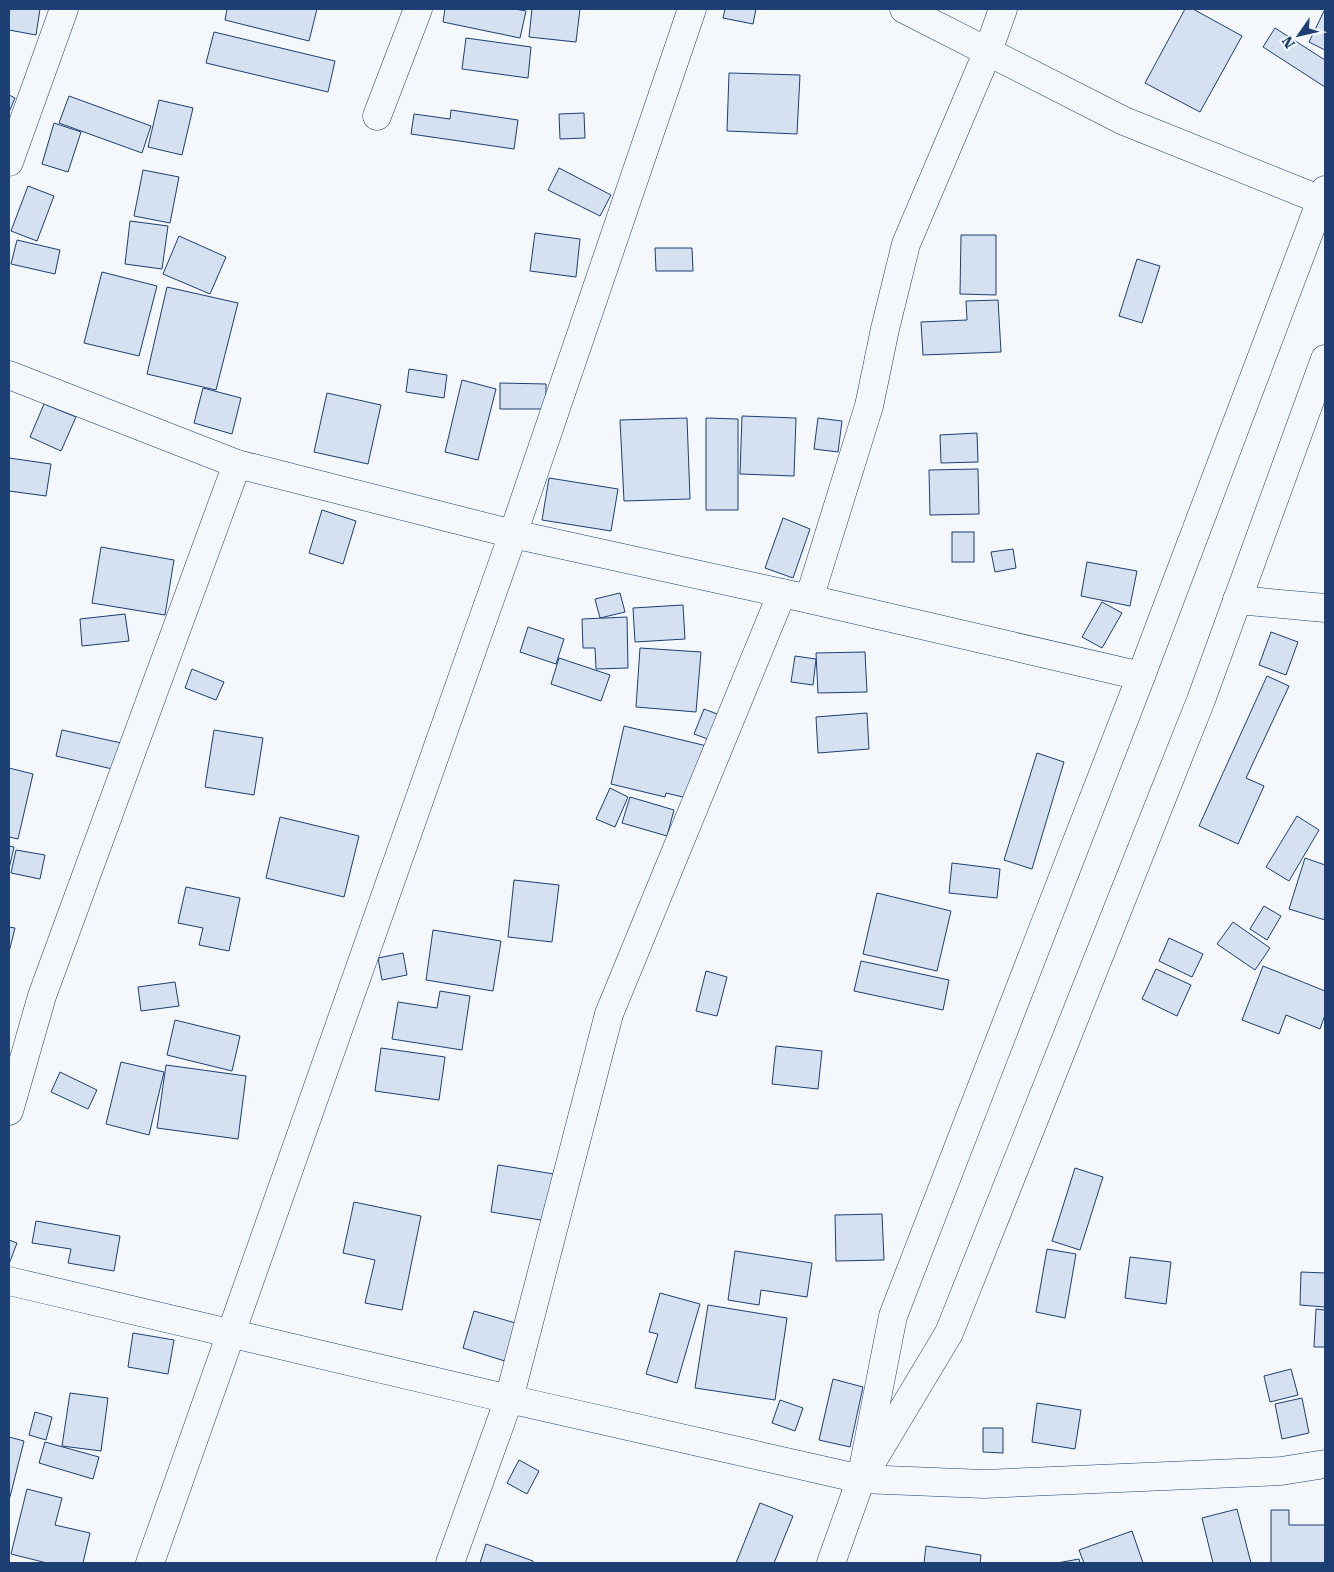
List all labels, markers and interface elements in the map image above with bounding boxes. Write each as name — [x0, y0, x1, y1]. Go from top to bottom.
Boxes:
north arrow — [1274, 10, 1324, 60]
text: N — [1278, 33, 1298, 51]

